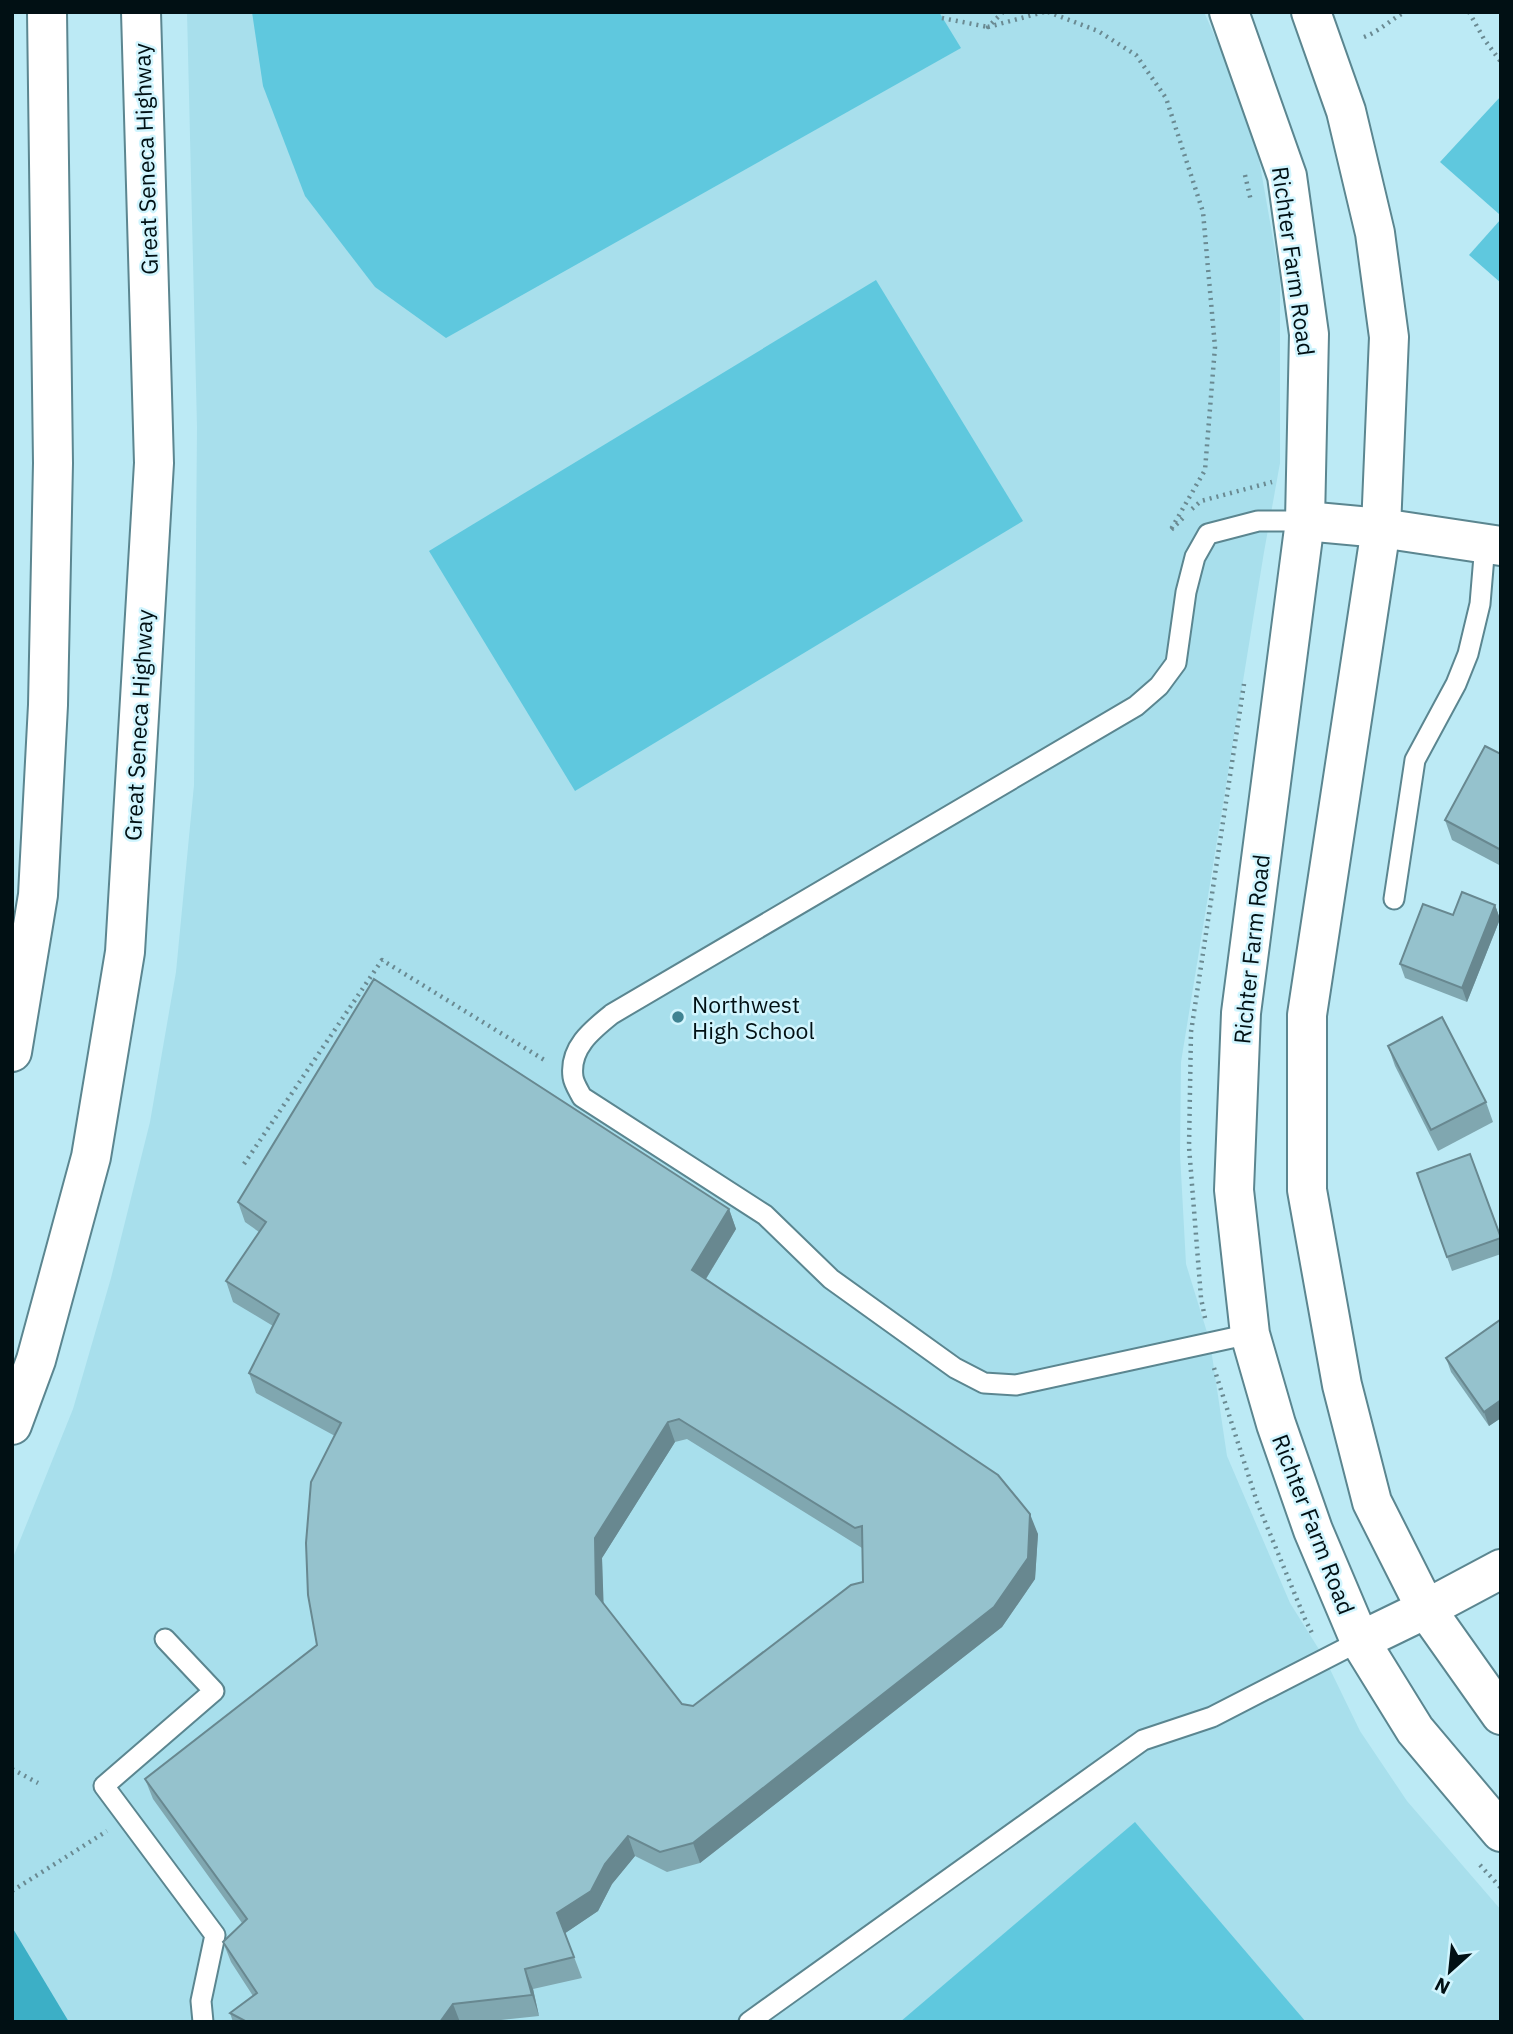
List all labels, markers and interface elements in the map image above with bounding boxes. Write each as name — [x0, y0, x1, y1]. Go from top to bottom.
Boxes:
street label: Great Seneca Highway — [126, 42, 164, 275]
street label: Richter Farm Road — [1266, 165, 1322, 357]
street label: Great Seneca Highway — [117, 608, 159, 842]
street label: Richter Farm Road — [1226, 853, 1276, 1045]
place label: Northwest High School — [692, 989, 815, 1045]
marker: Northwest High School — [670, 1009, 686, 1025]
street label: Richter Farm Road — [1266, 1430, 1362, 1618]
north arrow — [1415, 1936, 1485, 2006]
text: N — [1431, 1972, 1454, 2000]

